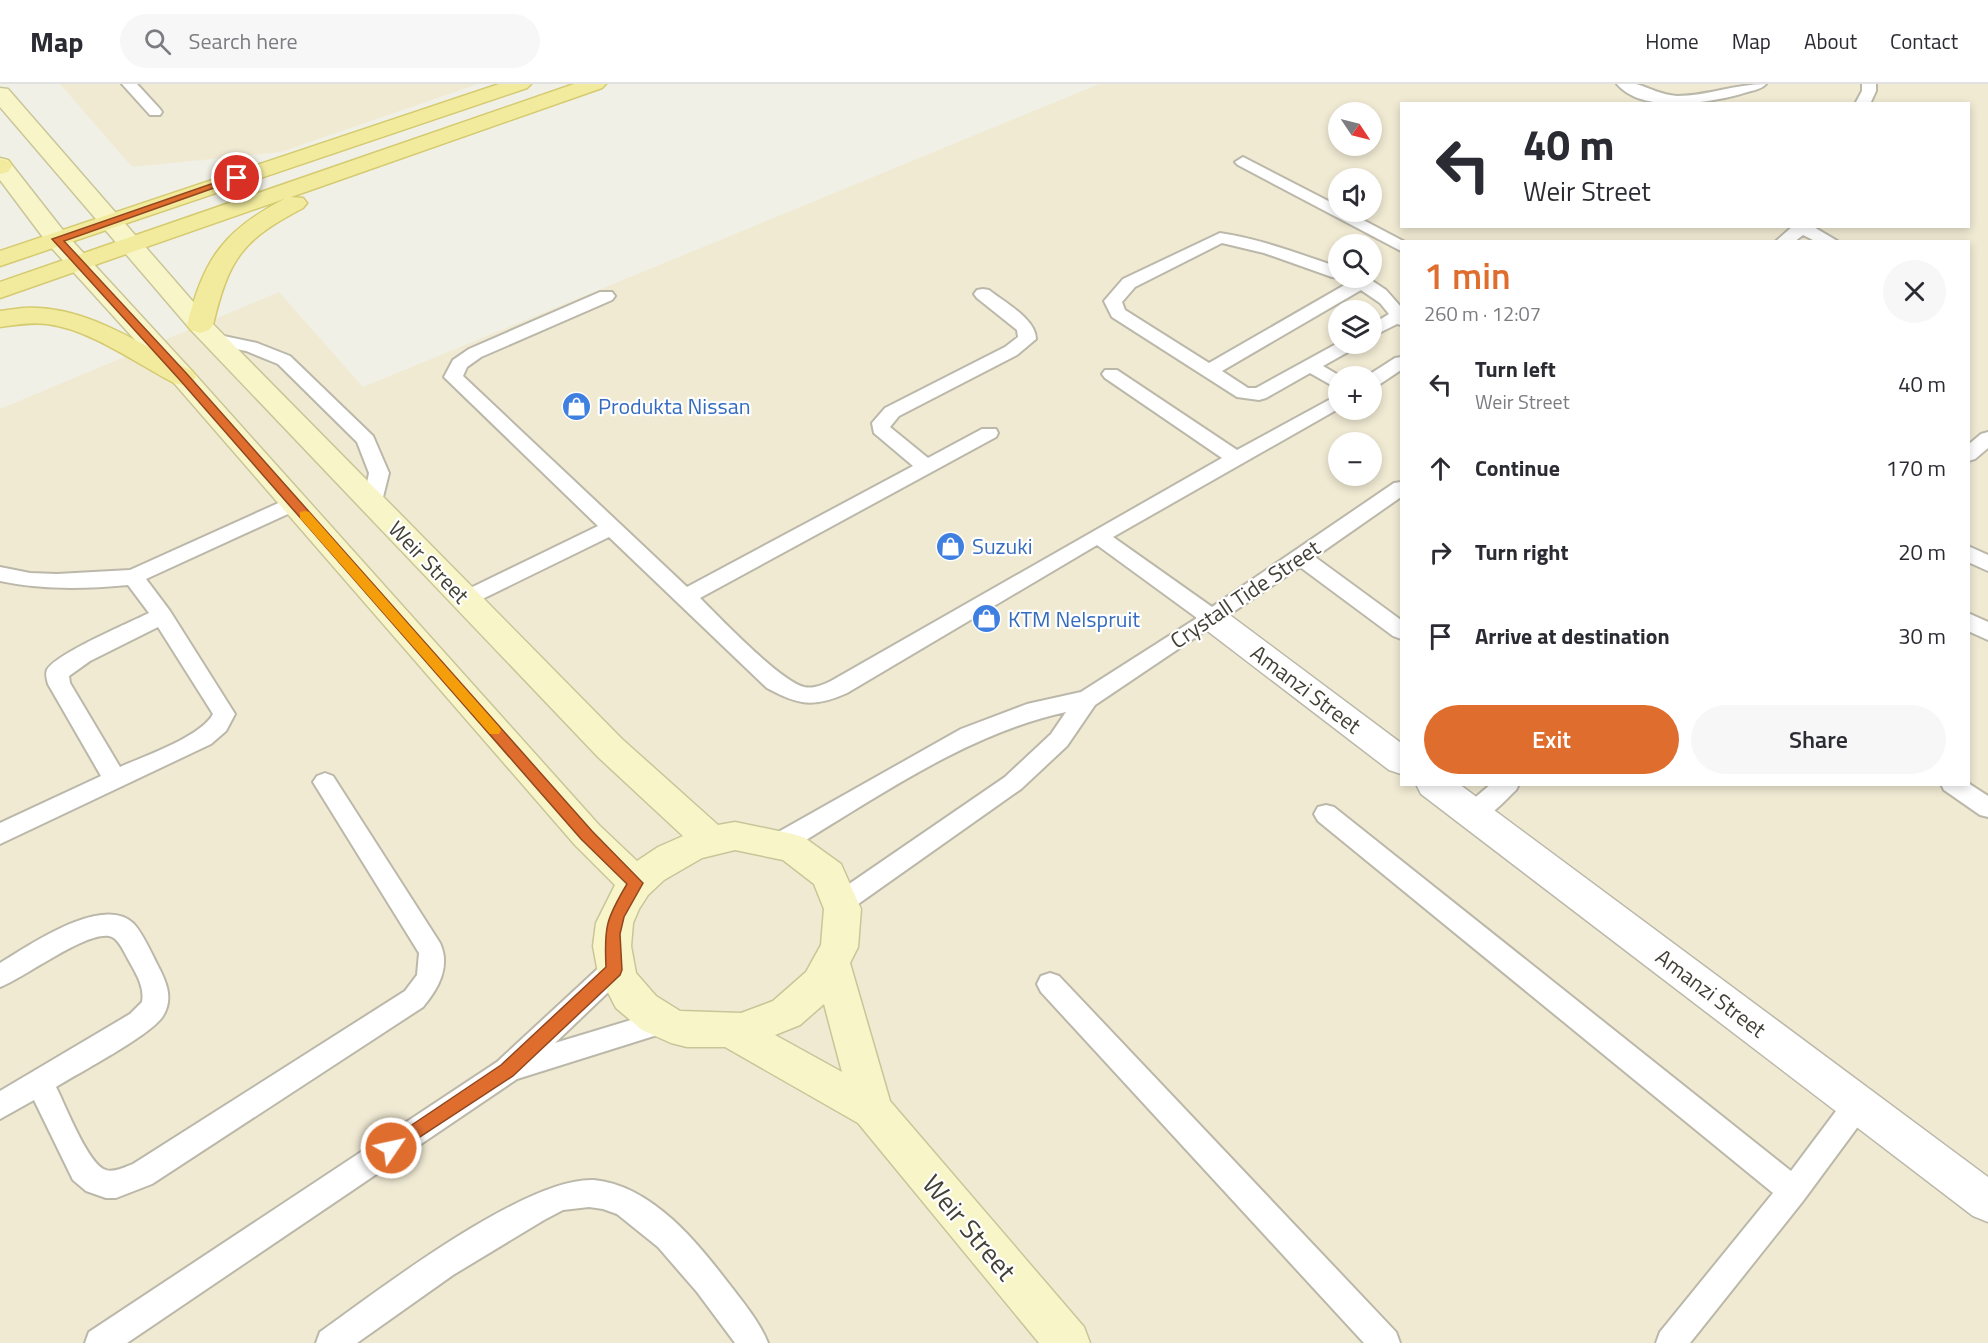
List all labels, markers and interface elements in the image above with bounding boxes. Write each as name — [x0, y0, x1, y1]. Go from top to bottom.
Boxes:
search box — [120, 14, 540, 68]
text: Map — [30, 20, 84, 63]
text: Search here — [189, 24, 298, 58]
icon: search — [141, 25, 174, 58]
text: Home — [1645, 25, 1699, 57]
text: Map — [1732, 25, 1771, 57]
text: About — [1804, 25, 1857, 57]
text: Contact — [1890, 25, 1958, 57]
north arrow — [1328, 102, 1382, 156]
map controls — [1328, 102, 1382, 486]
text: 40 m — [1523, 112, 1615, 176]
icon: left — [1424, 126, 1502, 204]
pin — [211, 152, 262, 203]
icon: arrive — [220, 161, 253, 194]
button: sound — [1328, 168, 1382, 222]
text: Weir Street — [1523, 170, 1651, 211]
button: search — [1328, 234, 1382, 288]
text: 1 min — [1424, 248, 1511, 303]
button: close — [1883, 260, 1946, 323]
text: 260 m · 12:07 — [1424, 298, 1541, 329]
button: layers — [1328, 300, 1382, 354]
text: Turn left — [1475, 352, 1556, 386]
button: + — [1328, 366, 1382, 420]
text: 40 m — [1898, 367, 1946, 401]
icon: left — [1424, 368, 1457, 401]
text: Weir Street — [1475, 386, 1570, 417]
place label: Produkta Nissan — [598, 389, 750, 423]
shop icon: Produkta Nissan — [561, 390, 593, 422]
button: − — [1328, 432, 1382, 486]
text: Continue — [1475, 451, 1560, 485]
text: 170 m — [1886, 451, 1946, 485]
icon: ahead — [1424, 452, 1457, 485]
street label: Weir Street — [381, 513, 478, 611]
place label: Suzuki — [972, 529, 1033, 563]
shop icon: Suzuki — [935, 530, 967, 562]
street label: Crystall Tide Street — [1163, 531, 1327, 657]
text: Turn right — [1475, 535, 1569, 569]
text: 20 m — [1898, 535, 1946, 569]
icon: right — [1424, 536, 1457, 569]
place label: KTM Nelspruit — [1008, 602, 1140, 636]
shop icon: KTM Nelspruit — [971, 603, 1003, 635]
text: Arrive at destination — [1475, 619, 1670, 653]
text: 30 m — [1898, 619, 1946, 653]
icon: arrive — [1424, 620, 1457, 653]
street label: Amanzi Street — [1244, 636, 1369, 742]
button: Exit — [1424, 705, 1679, 774]
button: Share — [1691, 705, 1946, 774]
street label: Amanzi Street — [1649, 940, 1774, 1046]
position arrow — [359, 1116, 423, 1180]
street label: Weir Street — [913, 1165, 1027, 1290]

